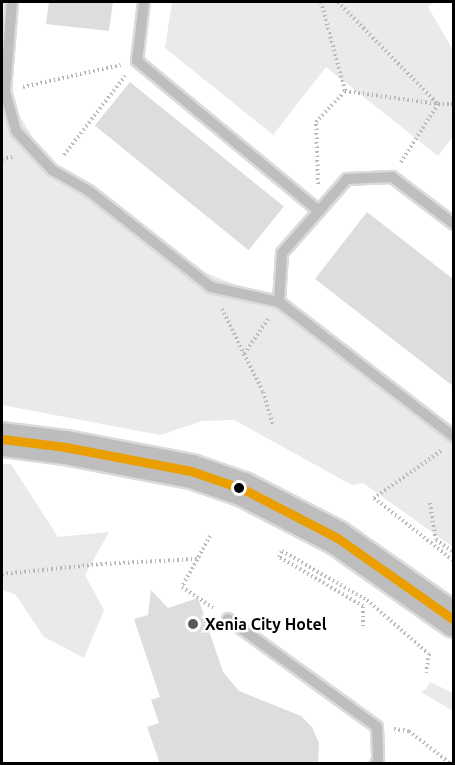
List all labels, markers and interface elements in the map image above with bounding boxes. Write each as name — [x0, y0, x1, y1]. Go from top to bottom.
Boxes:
unlabelled marker — [233, 482, 245, 494]
place label: Xenia City Hotel — [205, 614, 327, 634]
marker: Xenia City Hotel — [186, 617, 200, 631]

